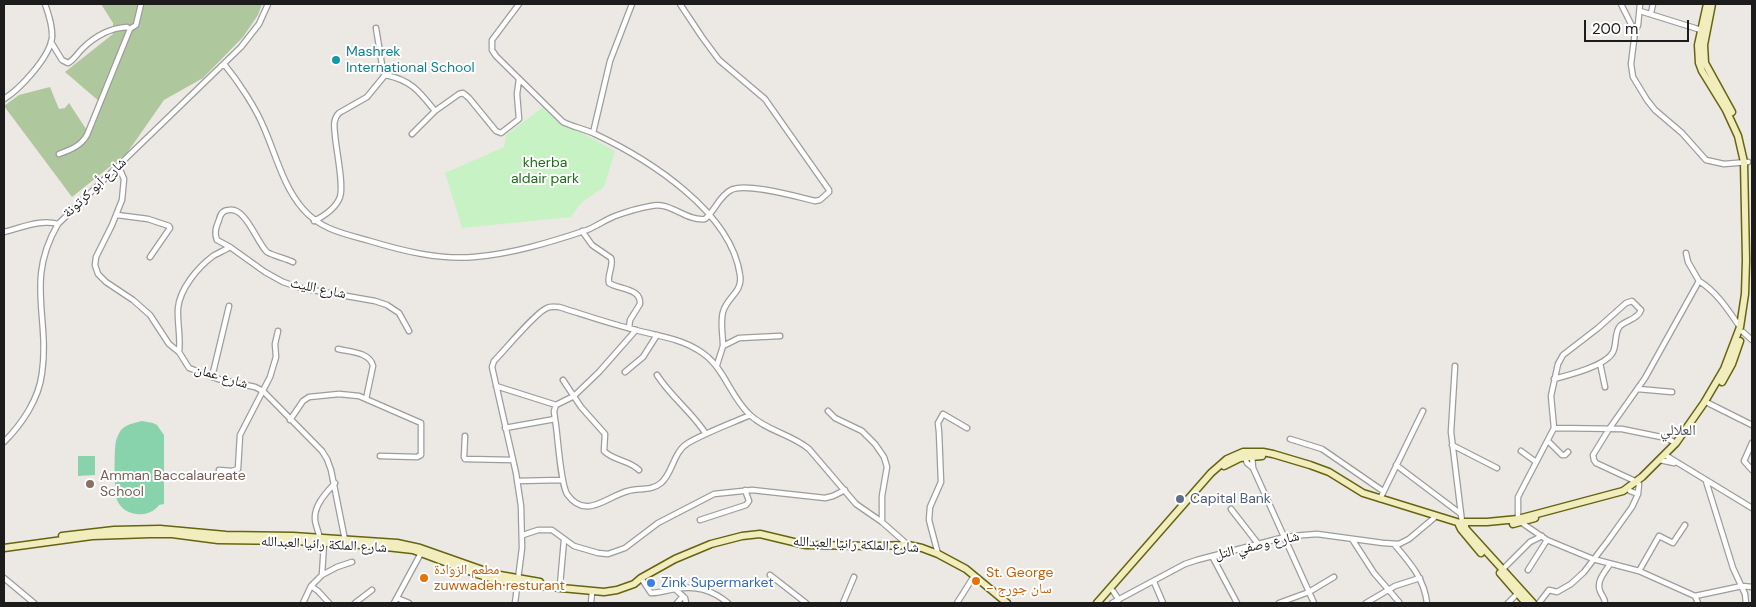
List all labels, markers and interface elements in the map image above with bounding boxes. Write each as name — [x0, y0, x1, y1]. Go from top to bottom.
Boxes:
scale bar — [1586, 10, 1691, 42]
text: 200 m — [1592, 19, 1638, 39]
place label: Mashrek International School — [346, 44, 475, 76]
marker: Mashrek International School — [330, 54, 342, 66]
street label: شارع أبو كرتونة — [60, 154, 130, 222]
park label: kherba aldair park — [511, 155, 579, 188]
street label: شارع الليث — [289, 275, 347, 303]
street label: شارع عمان — [192, 361, 250, 393]
district label: العلالي — [1660, 422, 1696, 440]
place label: Amman Baccalaureate School — [100, 468, 246, 501]
marker: Amman Baccalaureate School — [84, 478, 96, 490]
place label: Capital Bank — [1190, 491, 1271, 507]
marker: Capital Bank — [1174, 493, 1186, 505]
street label: شارع وصفي التل — [1213, 528, 1301, 564]
street label: شارع الملكة رانيا العبدالله — [261, 533, 387, 557]
street label: شارع الملكة رانيا العبدالله — [793, 533, 919, 557]
place label: مطعم الزوادة zuwwadeh resturant — [434, 562, 565, 594]
place label: St. George - سان جورج — [986, 565, 1053, 598]
marker: مطعم الزوادة zuwwadeh resturant — [418, 572, 430, 584]
place label: Zink Supermarket — [661, 575, 774, 591]
marker: St. George - سان جورج — [970, 575, 982, 587]
marker: Zink Supermarket — [645, 577, 657, 589]

